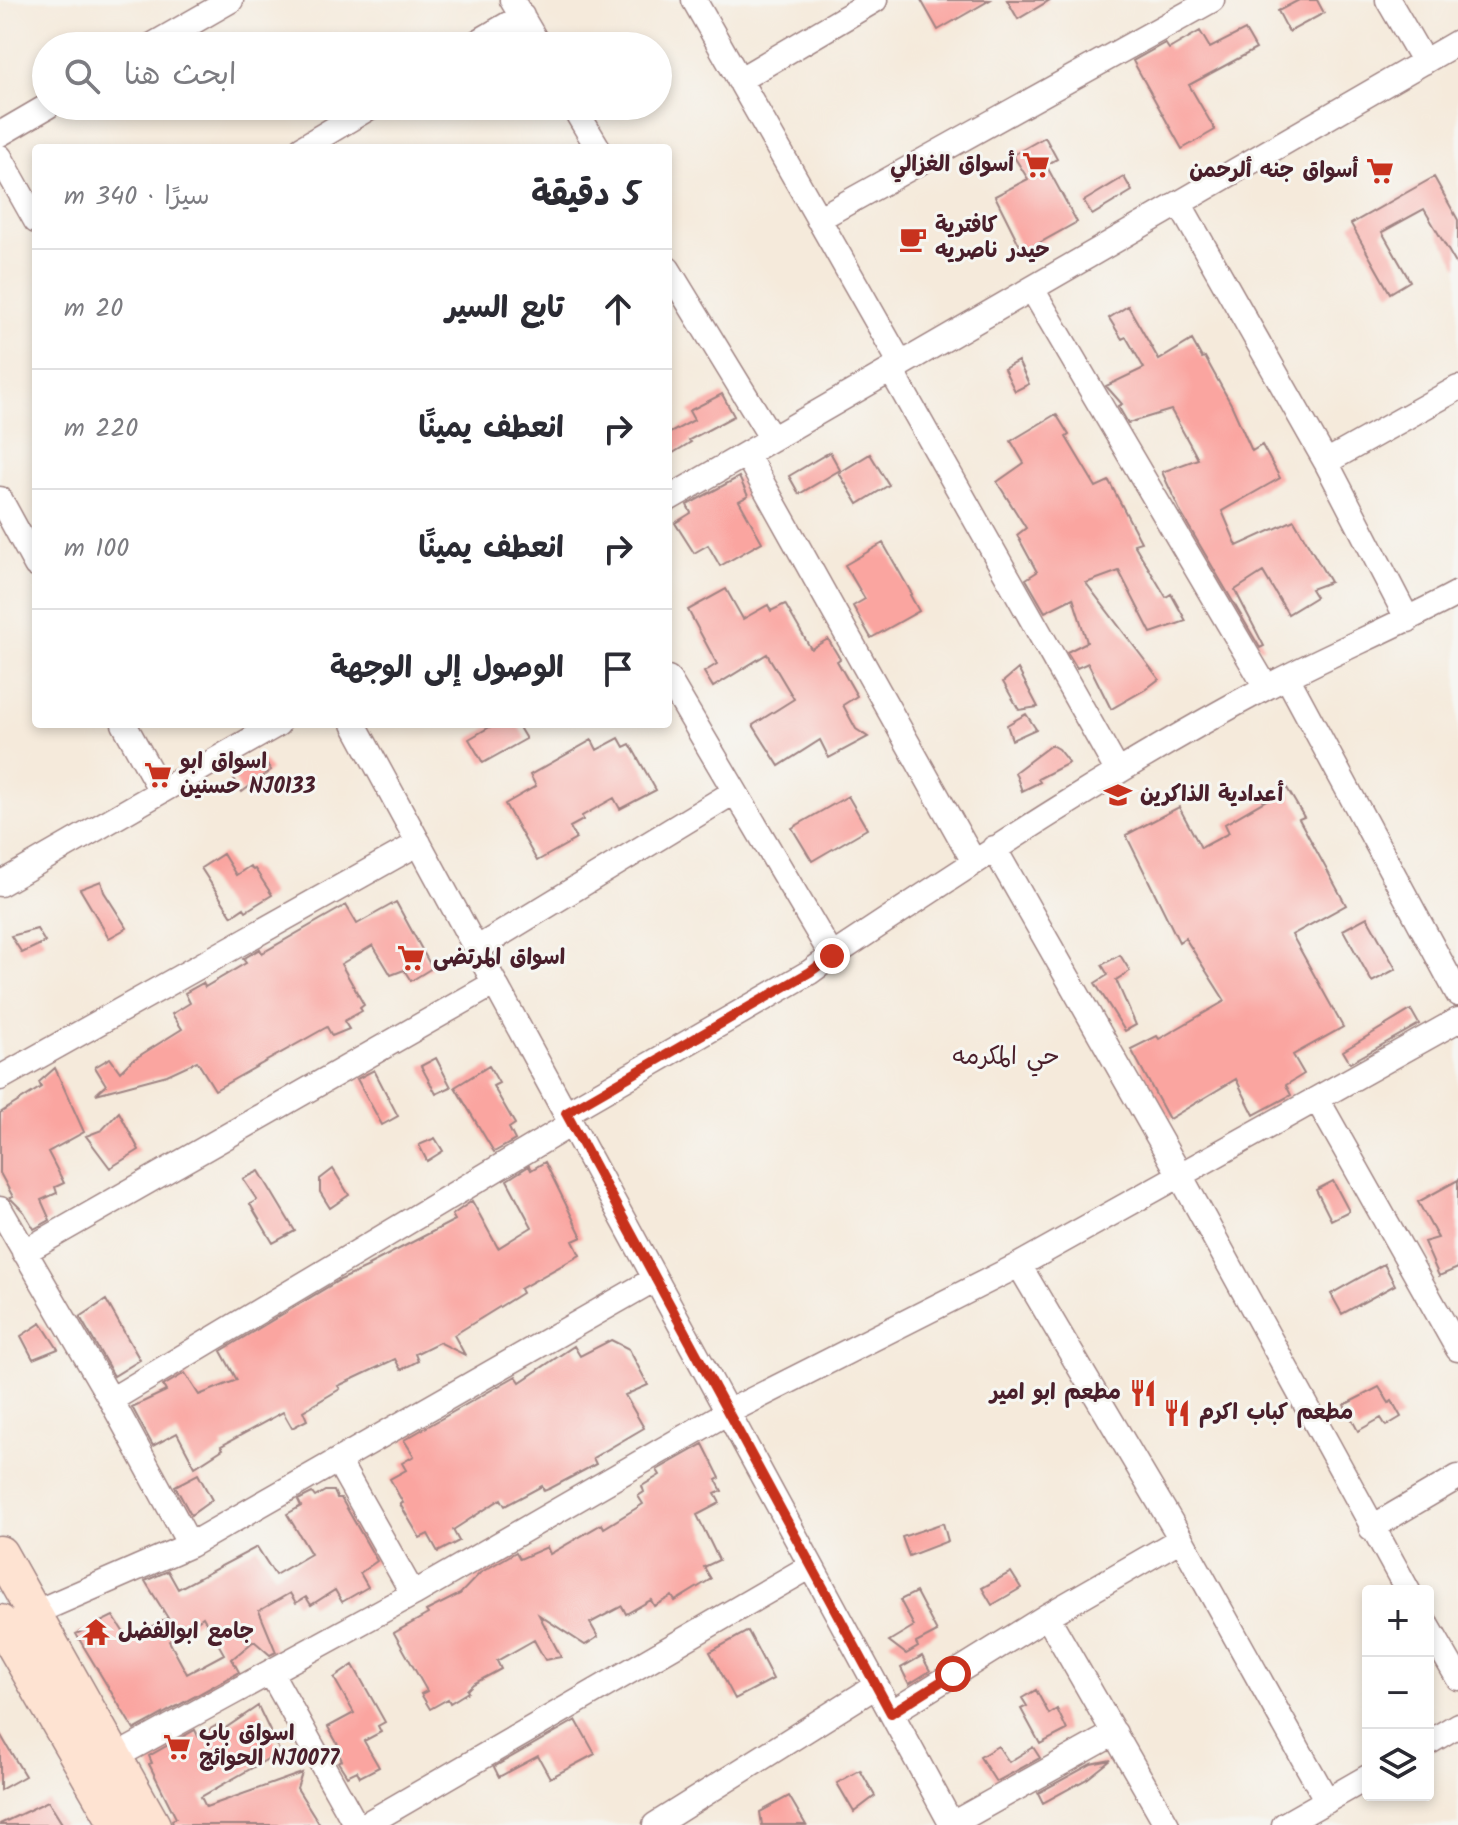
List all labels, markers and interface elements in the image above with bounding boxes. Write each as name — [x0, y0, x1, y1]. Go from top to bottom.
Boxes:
search box — [32, 32, 672, 120]
text: ابحث هنا — [124, 52, 236, 100]
icon: search — [60, 54, 104, 98]
place label: أسواق الغزالي — [890, 148, 1014, 183]
supermarket icon: أسواق الغزالي — [1021, 150, 1051, 180]
place label: أسواق جنه ألرحمن — [1189, 154, 1358, 189]
supermarket icon: أسواق جنه ألرحمن — [1365, 156, 1395, 186]
text: 5 دقيقة — [531, 169, 640, 223]
text: سيرًا · 340 m — [64, 176, 210, 218]
place label: كافترية حيدر ناصريه — [935, 209, 1050, 269]
cafe icon: كافترية حيدر ناصريه — [898, 224, 928, 254]
text: تابع السير — [446, 285, 564, 333]
icon: ahead — [596, 287, 640, 331]
text: 20 m — [64, 288, 123, 330]
text: انعطف يمينًا — [418, 405, 564, 453]
icon: right — [596, 407, 640, 451]
text: 220 m — [64, 408, 138, 450]
text: انعطف يمينًا — [418, 525, 564, 573]
icon: right — [596, 527, 640, 571]
text: 100 m — [64, 528, 129, 570]
text: الوصول إلى الوجهة — [330, 645, 564, 693]
icon: arrive — [596, 647, 640, 691]
place label: اسواق ابو حسنين NJ0133 — [178, 745, 316, 805]
supermarket icon: اسواق ابو حسنين NJ0133 — [143, 760, 173, 790]
place label: أعدادية الذاكرين — [1140, 778, 1283, 813]
school or university icon: أعدادية الذاكرين — [1103, 780, 1133, 810]
route end — [814, 938, 850, 974]
place label: اسواق المرتضى — [433, 941, 565, 976]
supermarket icon: اسواق المرتضى — [396, 943, 426, 973]
district label: حي المكرمه — [952, 1038, 1060, 1077]
place label: مطعم ابو امير — [988, 1376, 1121, 1411]
restaurant icon: مطعم ابو امير — [1128, 1378, 1158, 1408]
place label: مطعم كباب اكرم — [1199, 1396, 1353, 1431]
restaurant icon: مطعم كباب اكرم — [1162, 1398, 1192, 1428]
map controls — [1362, 1585, 1434, 1801]
button: + — [1362, 1585, 1434, 1657]
place label: جامع ابوالفضل — [118, 1615, 254, 1650]
temple icon: جامع ابوالفضل — [81, 1617, 111, 1647]
route start — [935, 1656, 971, 1692]
button: − — [1362, 1657, 1434, 1729]
place label: اسواق باب الحوائج NJ0077 — [199, 1717, 340, 1777]
button: layers — [1362, 1729, 1434, 1801]
supermarket icon: اسواق باب الحوائج NJ0077 — [162, 1732, 192, 1762]

